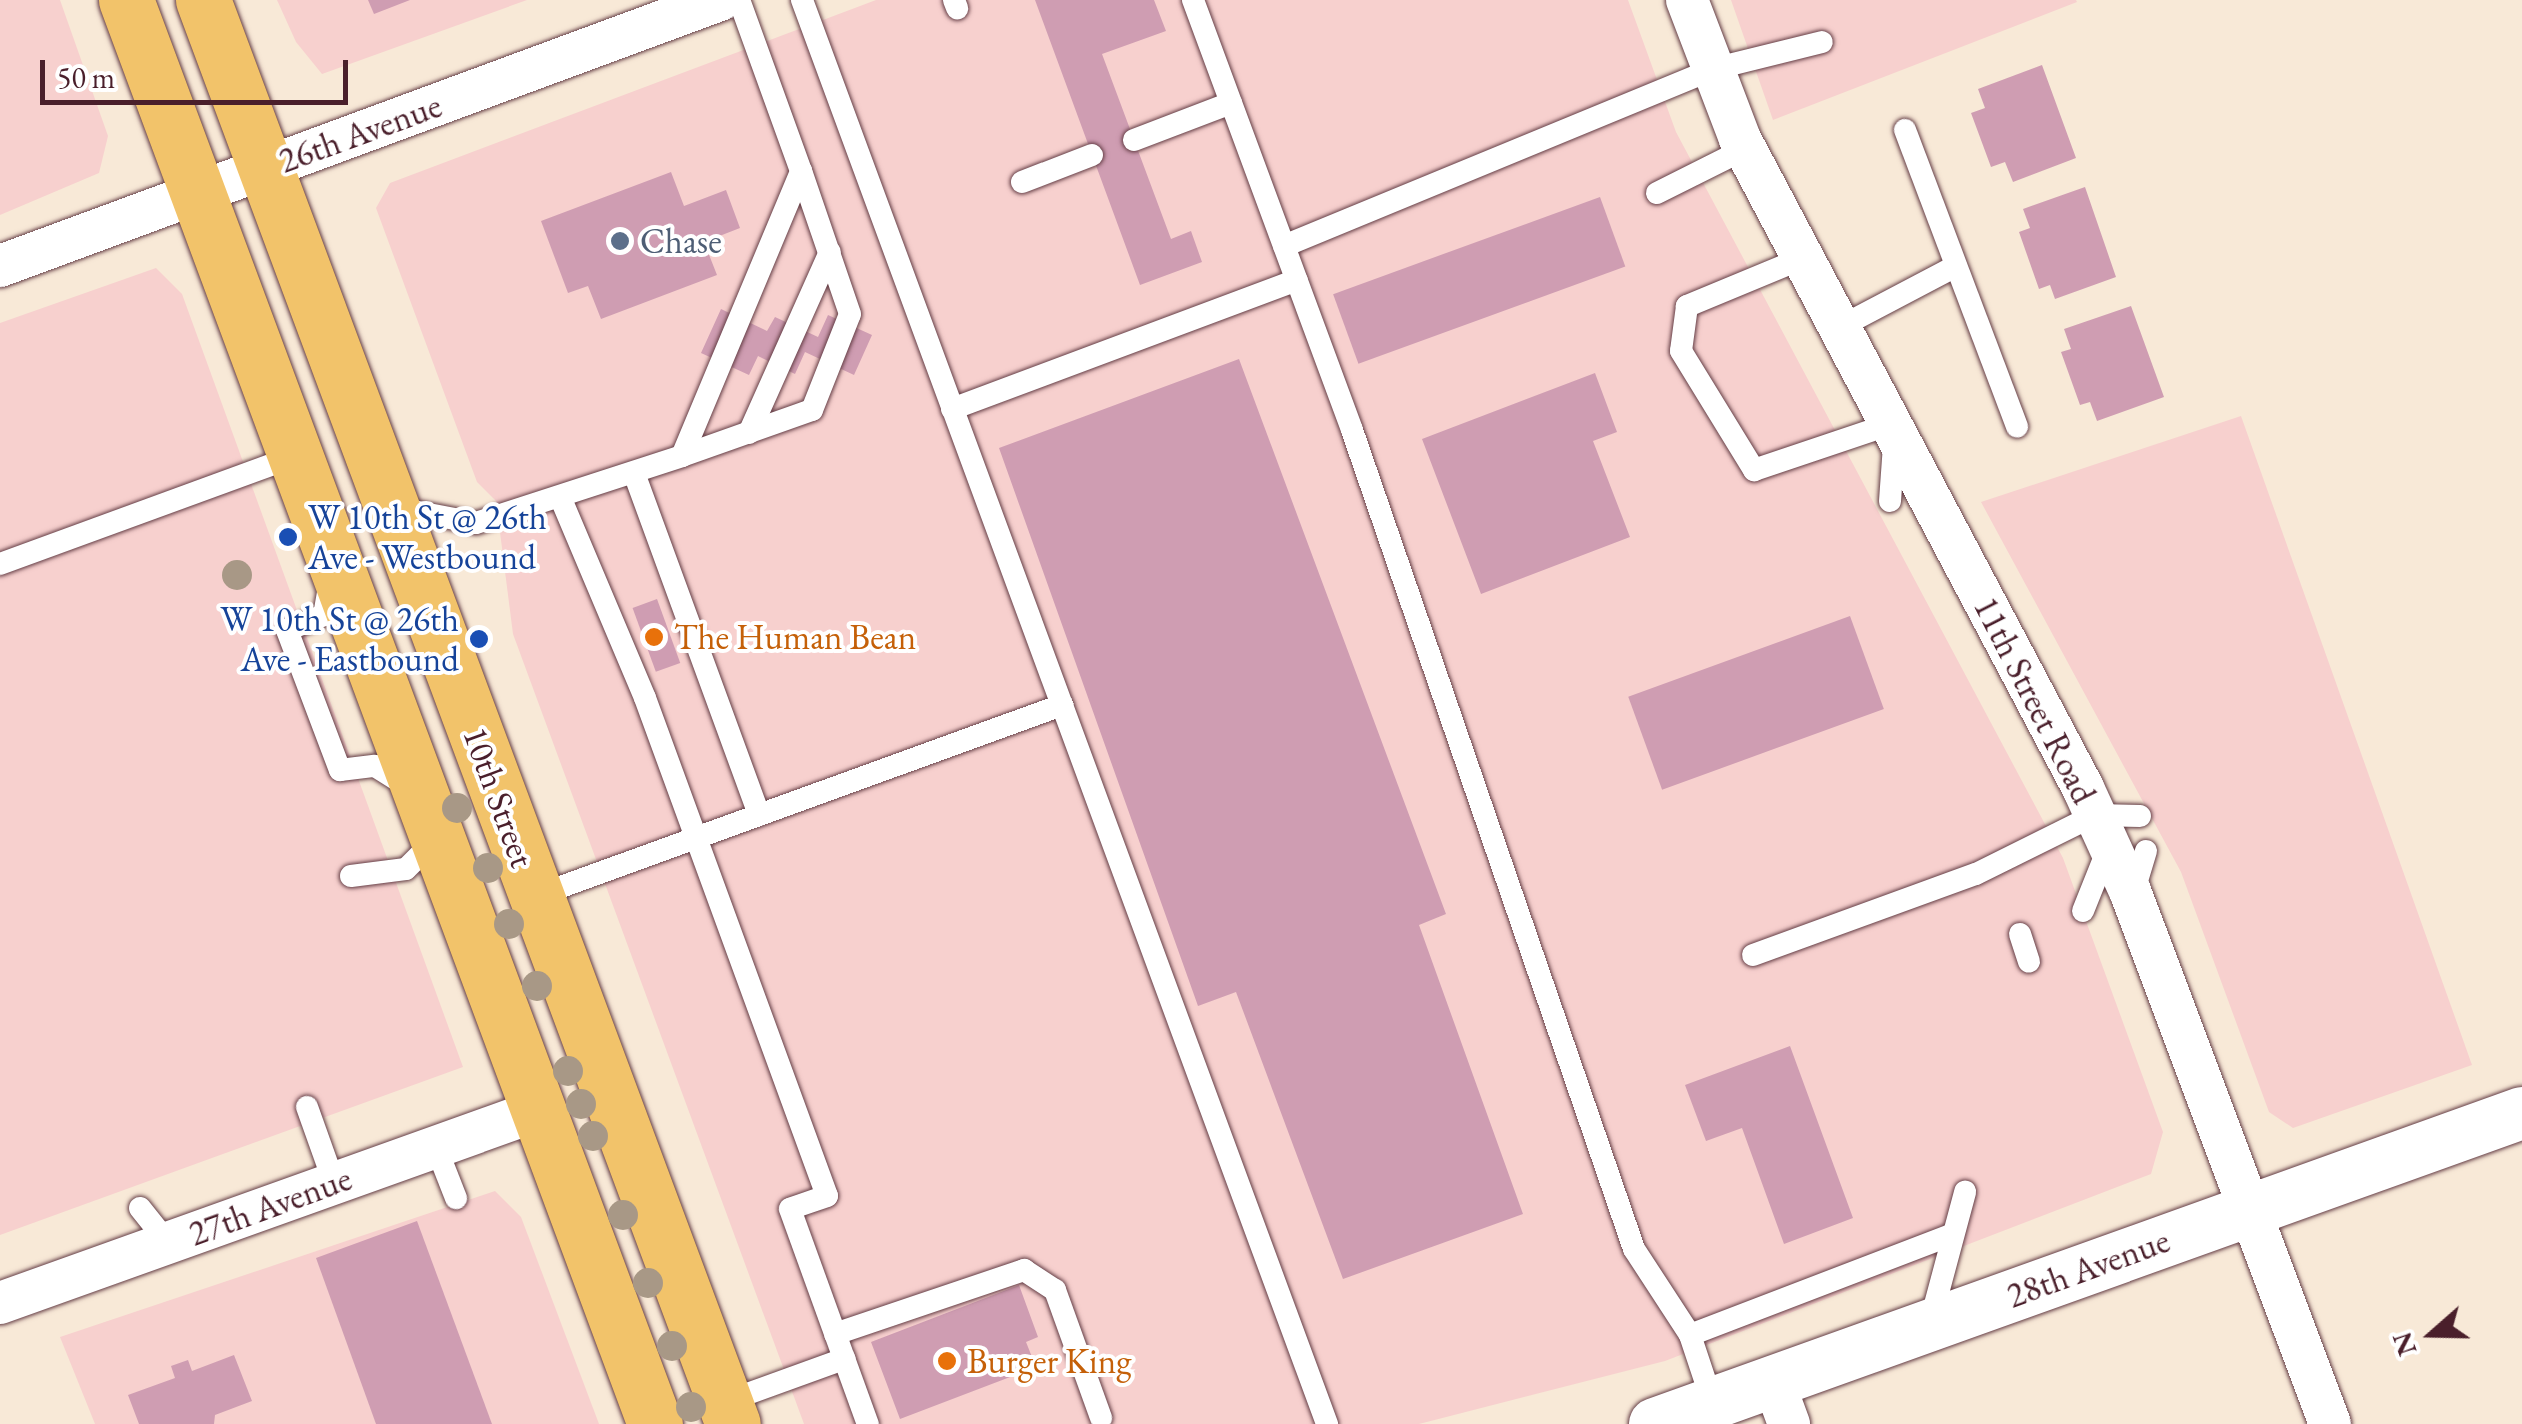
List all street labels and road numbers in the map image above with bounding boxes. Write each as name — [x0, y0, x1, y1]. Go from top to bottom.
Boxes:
street label: 26th Avenue — [273, 84, 447, 182]
street label: 11th Street Road — [1965, 589, 2105, 811]
street label: 10th Street — [454, 721, 544, 873]
street label: 27th Avenue — [183, 1157, 357, 1255]
street label: 28th Avenue — [2001, 1219, 2175, 1317]

